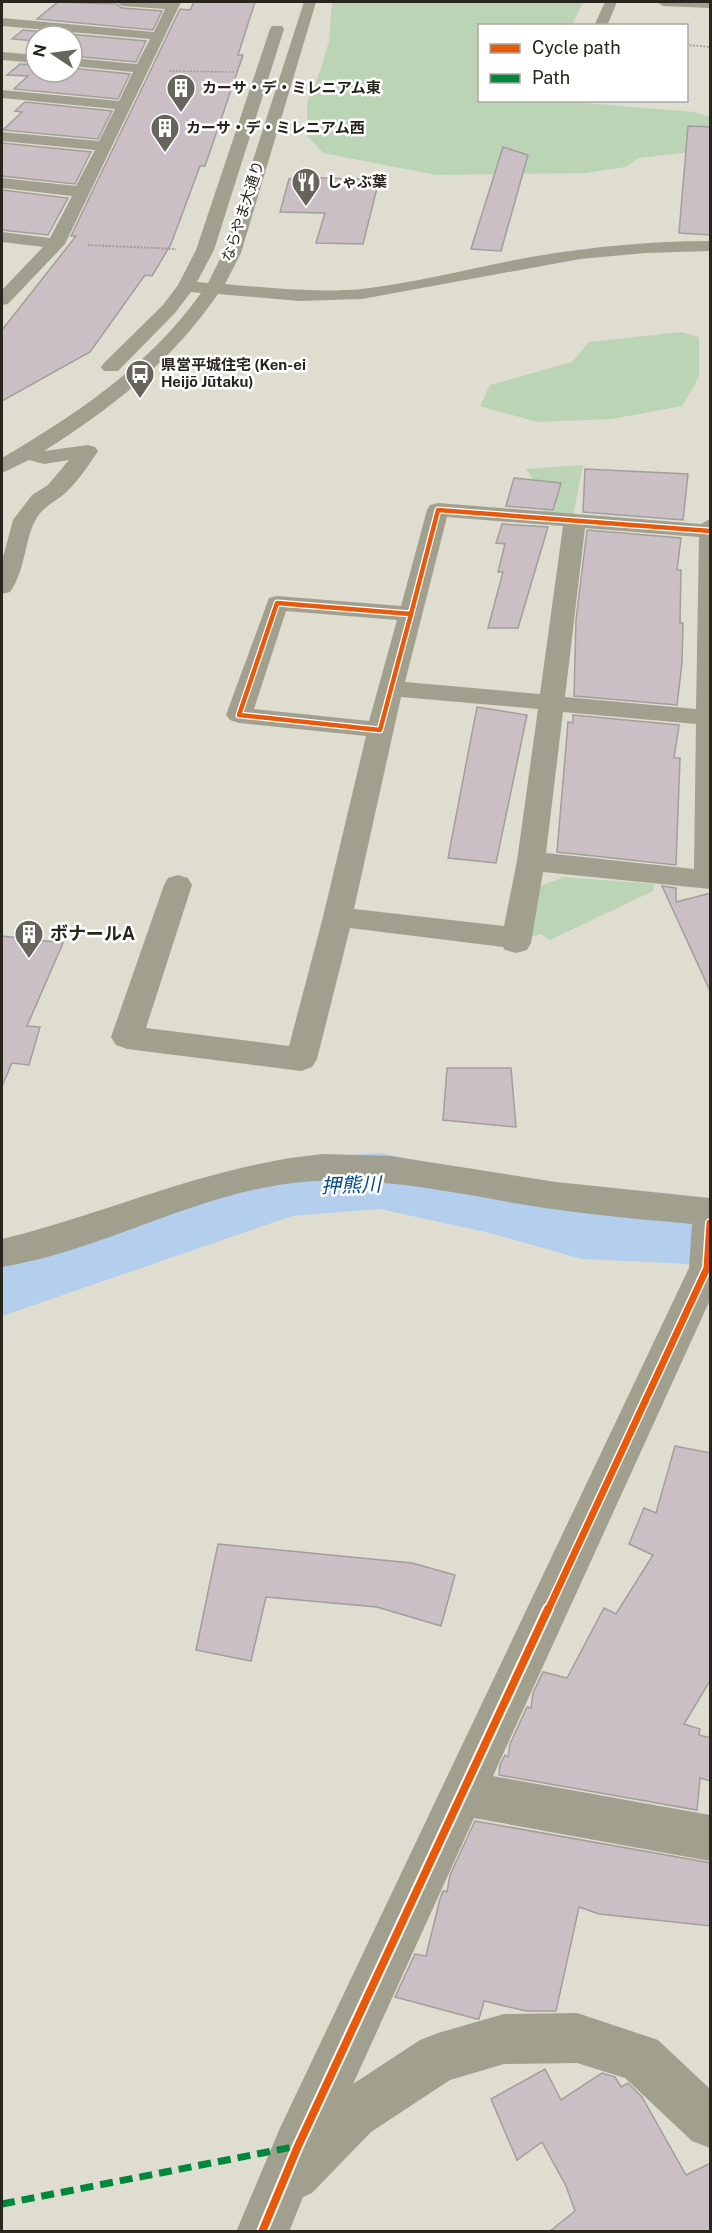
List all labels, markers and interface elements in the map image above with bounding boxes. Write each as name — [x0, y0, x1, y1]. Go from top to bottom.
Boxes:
north arrow — [24, 24, 84, 84]
legend — [478, 24, 688, 102]
text: Cycle path — [532, 37, 621, 58]
text: N — [29, 43, 51, 59]
text: Path — [532, 67, 570, 88]
building icon: カーサ・デ・ミレニアム東 — [165, 72, 197, 114]
place label: カーサ・デ・ミレニアム東 — [202, 79, 381, 96]
building icon: カーサ・デ・ミレニアム西 — [149, 112, 181, 154]
place label: カーサ・デ・ミレニアム西 — [186, 119, 365, 136]
street label: ならやま大通り — [218, 158, 267, 263]
restaurant icon: しゃぶ葉 — [290, 166, 322, 208]
place label: しゃぶ葉 — [327, 173, 387, 190]
place label: 県営平城住宅 (Ken-ei Heijō Jūtaku) — [161, 356, 306, 390]
bus stop icon: 県営平城住宅 (Ken-ei Heijō Jūtaku) — [124, 358, 156, 400]
building icon: ボナールA — [13, 918, 45, 960]
place label: ボナールA — [50, 923, 135, 944]
water label: 押熊川 — [321, 1172, 383, 1198]

